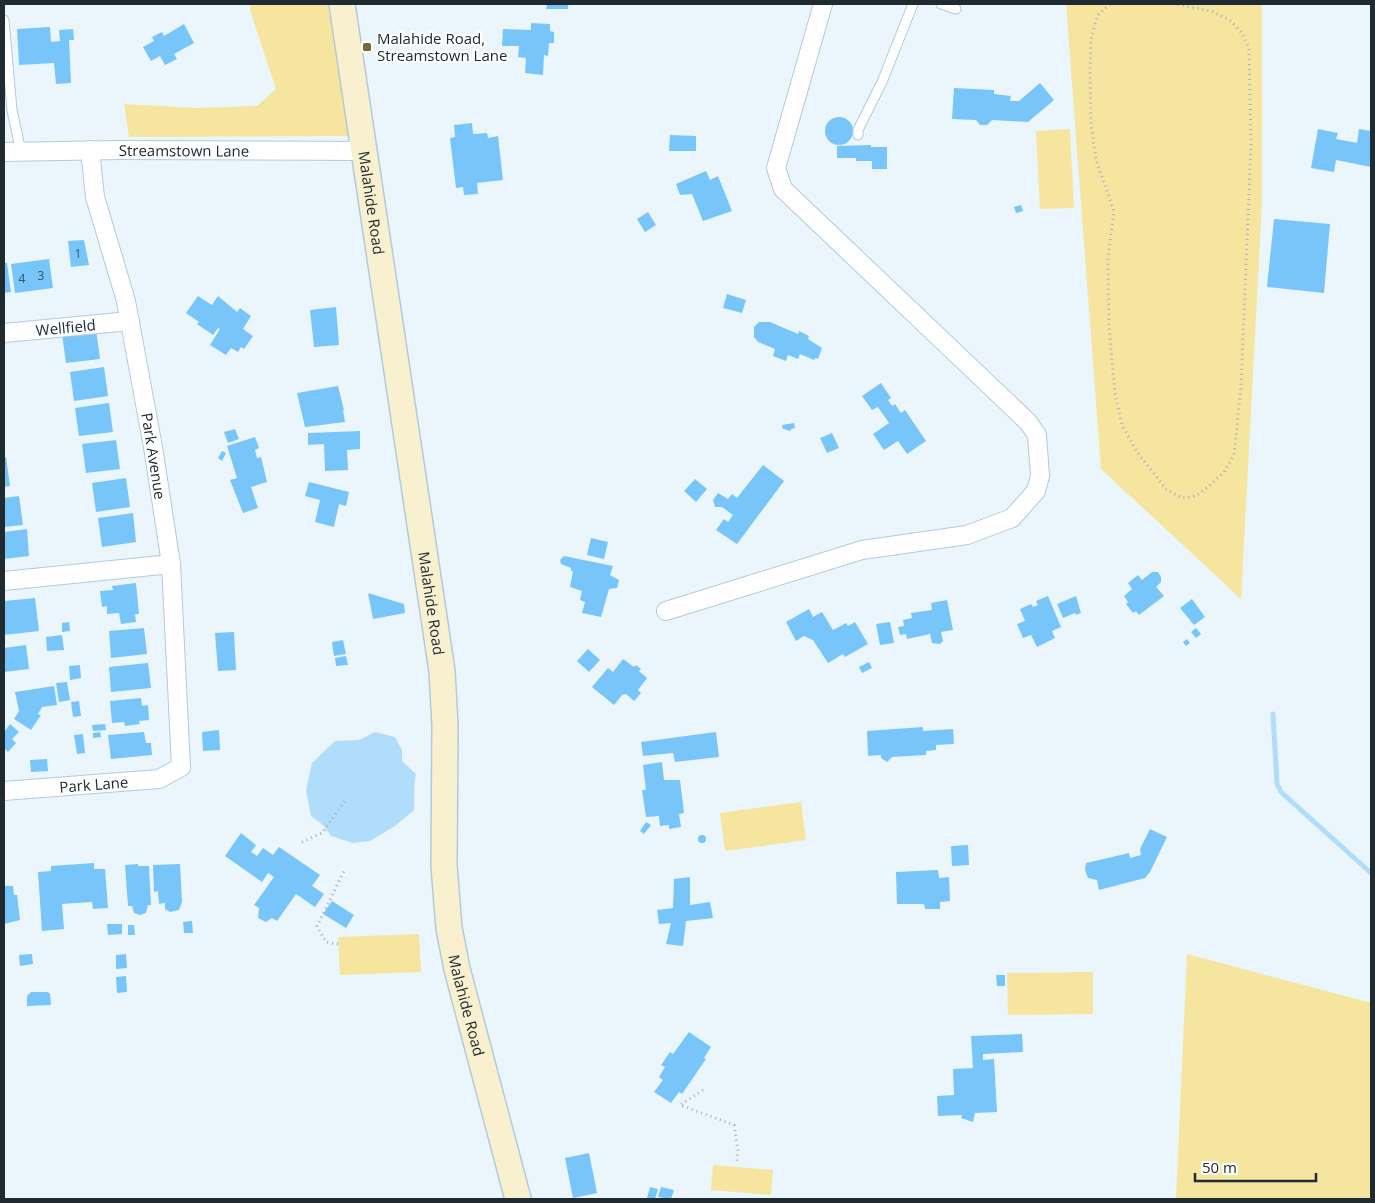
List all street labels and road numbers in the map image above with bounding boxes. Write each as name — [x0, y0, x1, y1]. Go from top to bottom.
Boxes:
street label: Streamstown Lane — [119, 140, 249, 161]
street label: Malahide Road — [354, 150, 389, 256]
street label: Wellfield — [35, 314, 97, 340]
street label: Park Avenue — [137, 411, 171, 501]
street label: Malahide Road — [414, 550, 449, 656]
street label: Park Lane — [58, 771, 129, 797]
street label: Malahide Road — [444, 953, 490, 1058]

